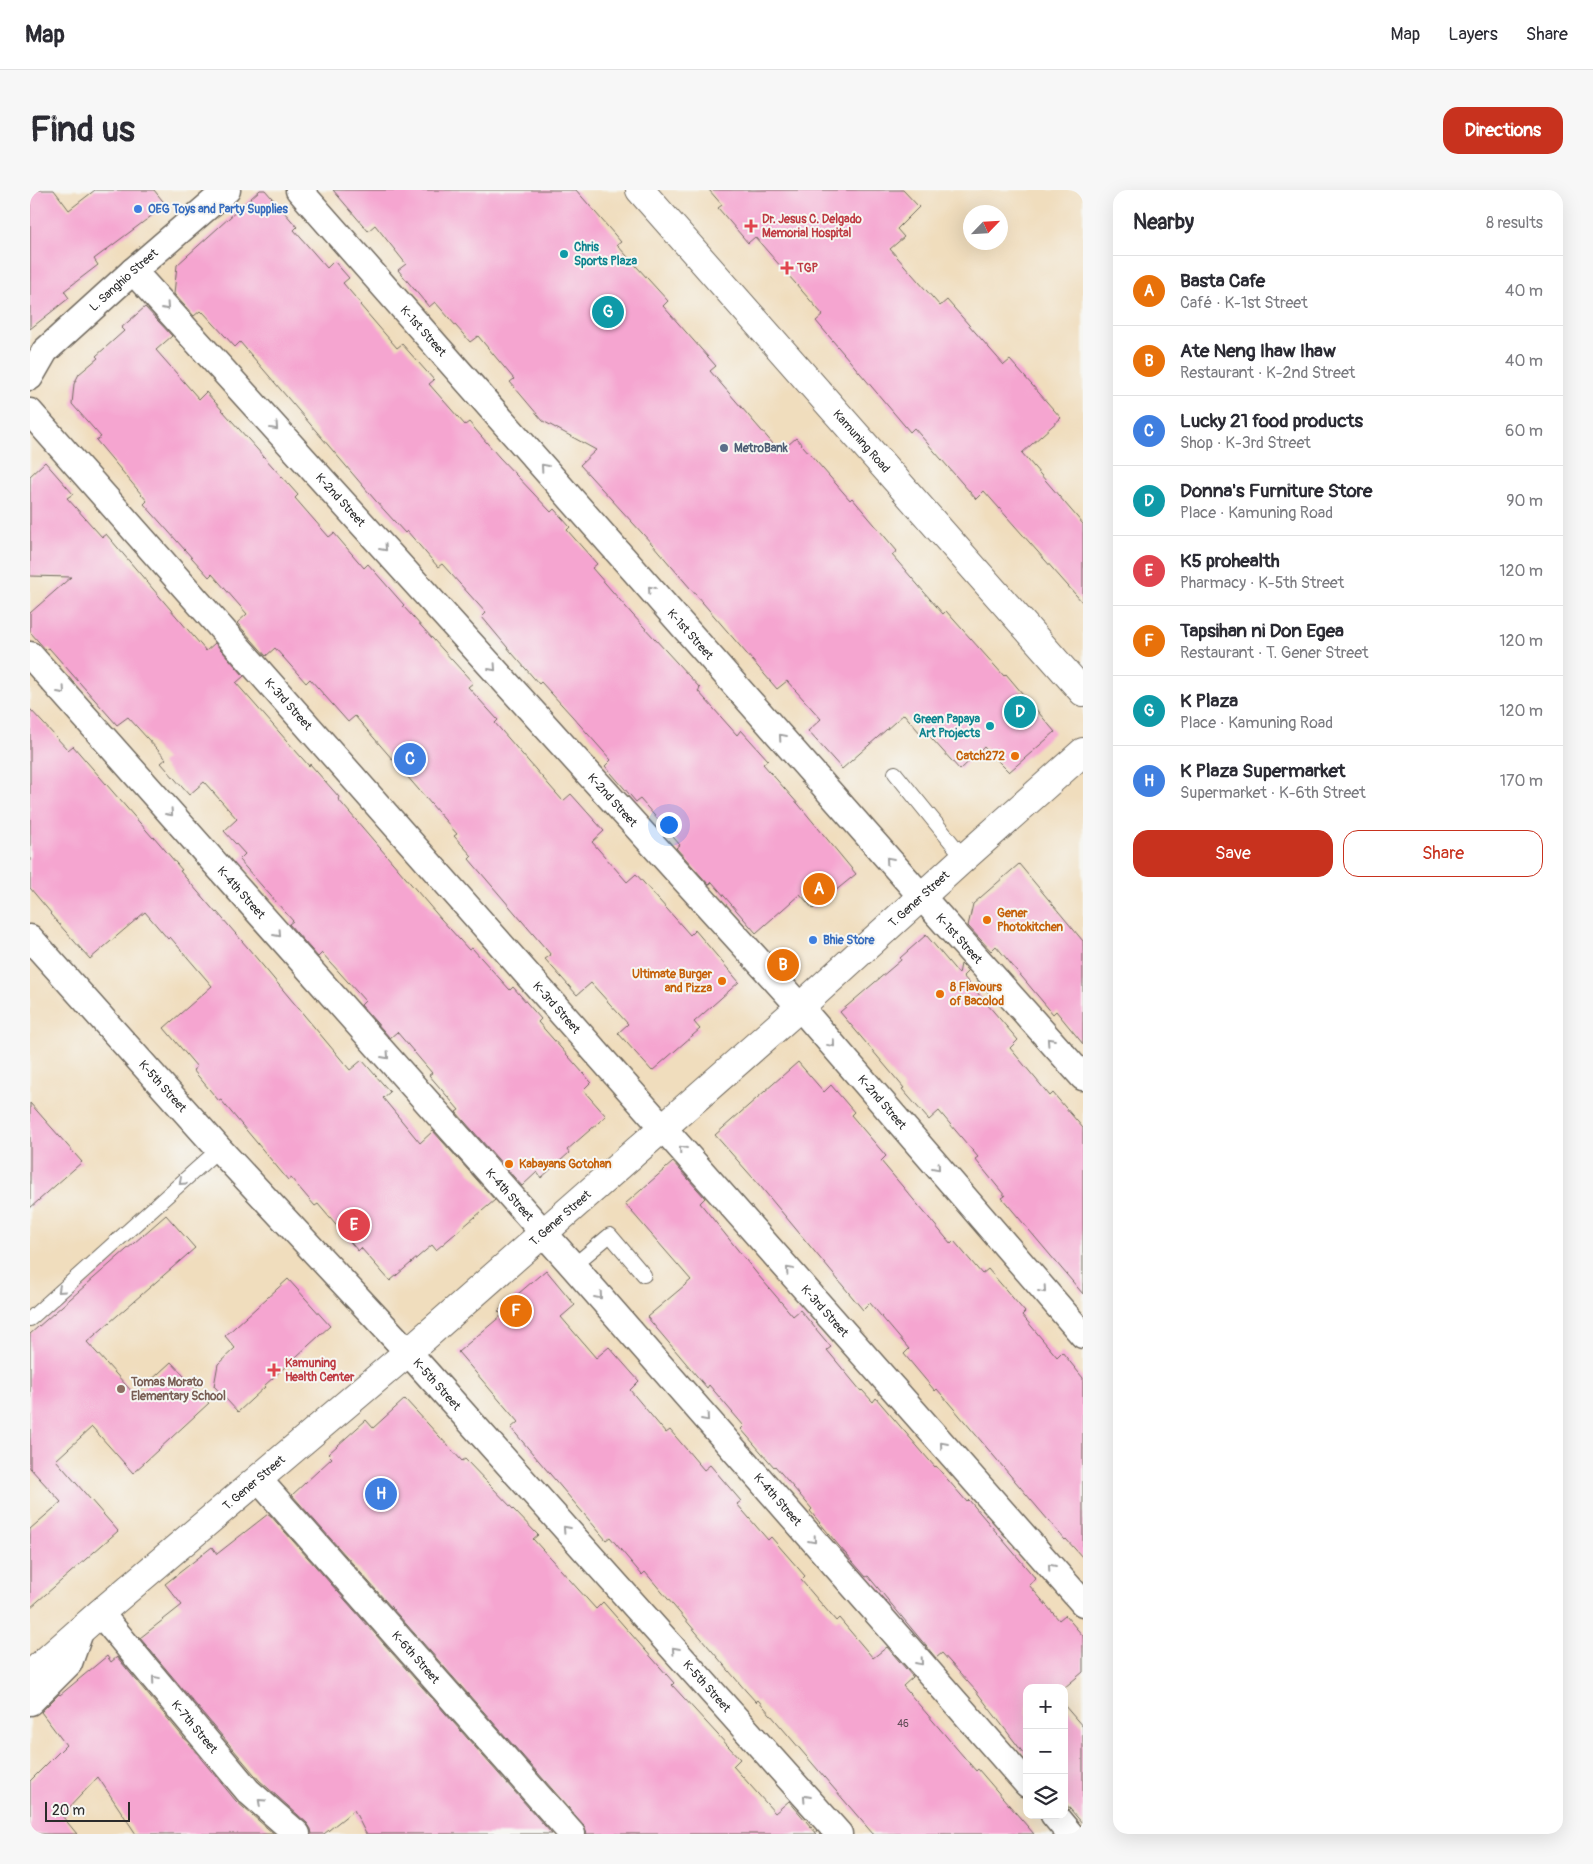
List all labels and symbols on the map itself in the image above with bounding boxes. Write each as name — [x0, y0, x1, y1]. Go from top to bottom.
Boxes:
place label: OEG Toys and Party Supplies — [148, 202, 288, 217]
marker: OEG Toys and Party Supplies — [132, 203, 144, 215]
north arrow — [963, 205, 1008, 250]
place label: Dr. Jesus C. Delgado Memorial Hospital — [762, 212, 862, 241]
marker: Dr. Jesus C. Delgado Memorial Hospital — [744, 219, 758, 233]
place label: Chris Sports Plaza — [574, 240, 638, 269]
street label: L. Sanghio Street — [86, 245, 161, 314]
marker: Chris Sports Plaza — [558, 248, 570, 260]
place label: TGP — [796, 261, 819, 276]
marker: TGP — [781, 262, 793, 274]
pin: G — [592, 293, 624, 331]
one-way arrow — [160, 301, 169, 310]
street label: K-1st Street — [397, 303, 450, 360]
street label: Kamuning Road — [830, 407, 893, 476]
one-way arrow — [269, 422, 278, 431]
place label: MetroBank — [734, 441, 789, 456]
marker: MetroBank — [718, 442, 730, 454]
one-way arrow — [540, 464, 549, 473]
street label: K-2nd Street — [312, 470, 369, 530]
one-way arrow — [378, 542, 387, 551]
one-way arrow — [648, 586, 657, 595]
street label: K-1st Street — [664, 606, 717, 663]
one-way arrow — [487, 663, 496, 672]
street label: K-3rd Street — [261, 675, 315, 733]
one-way arrow — [57, 686, 66, 695]
pin: D — [1004, 693, 1036, 731]
place label: Green Papaya Art Projects — [913, 712, 981, 741]
marker: Green Papaya Art Projects — [984, 720, 996, 732]
one-way arrow — [778, 734, 787, 743]
pin: C — [394, 740, 426, 778]
place label: Catch272 — [956, 749, 1005, 764]
marker: Catch272 — [1009, 750, 1021, 762]
street label: K-2nd Street — [584, 770, 641, 830]
one-way arrow — [164, 807, 173, 816]
your location — [656, 812, 682, 838]
one-way arrow — [885, 856, 894, 865]
street label: K-4th Street — [214, 863, 269, 922]
street label: T. Gener Street — [885, 867, 952, 930]
pin: A — [803, 870, 835, 908]
place label: Gener Photokitchen — [997, 906, 1063, 935]
street label: K-1st Street — [933, 910, 986, 967]
marker: Gener Photokitchen — [981, 914, 993, 926]
one-way arrow — [272, 929, 281, 938]
place label: Bhie Store — [823, 933, 876, 948]
marker: Bhie Store — [807, 934, 819, 946]
pin: B — [767, 946, 799, 984]
place label: Ultimate Burger and Pizza — [632, 967, 713, 996]
marker: Ultimate Burger and Pizza — [716, 975, 728, 987]
street label: K-3rd Street — [530, 979, 584, 1037]
place label: 8 Flavours of Bacolod — [949, 980, 1004, 1009]
marker: 8 Flavours of Bacolod — [934, 988, 946, 1000]
one-way arrow — [1047, 1037, 1056, 1046]
one-way arrow — [826, 1038, 834, 1047]
one-way arrow — [380, 1050, 389, 1059]
street label: K-5th Street — [136, 1057, 190, 1115]
street label: K-2nd Street — [855, 1072, 910, 1133]
one-way arrow — [679, 1145, 688, 1154]
place label: Kabayans Gotohan — [519, 1157, 612, 1172]
marker: Kabayans Gotohan — [503, 1158, 515, 1170]
one-way arrow — [932, 1162, 941, 1171]
street label: K-4th Street — [482, 1165, 537, 1224]
one-way arrow — [179, 1176, 188, 1185]
street label: T. Gener Street — [526, 1187, 594, 1249]
pin: E — [338, 1206, 370, 1244]
one-way arrow — [786, 1267, 795, 1276]
street label: K-3rd Street — [798, 1282, 852, 1340]
one-way arrow — [58, 1284, 67, 1293]
one-way arrow — [1038, 1285, 1047, 1294]
one-way arrow — [593, 1290, 602, 1299]
pin: F — [500, 1292, 532, 1330]
street label: K-5th Street — [410, 1355, 464, 1414]
place label: Kamuning Health Center — [285, 1356, 355, 1385]
marker: Kamuning Health Center — [267, 1363, 281, 1377]
place label: Tomas Morato Elementary School — [130, 1375, 226, 1404]
marker: Tomas Morato Elementary School — [115, 1383, 127, 1395]
one-way arrow — [700, 1412, 709, 1421]
one-way arrow — [940, 1441, 949, 1450]
street label: T. Gener Street — [220, 1452, 288, 1513]
street label: K-4th Street — [751, 1470, 805, 1529]
pin: H — [365, 1475, 397, 1513]
one-way arrow — [563, 1526, 572, 1535]
one-way arrow — [807, 1535, 816, 1544]
one-way arrow — [1048, 1563, 1057, 1572]
street label: K-6th Street — [389, 1628, 443, 1687]
one-way arrow — [672, 1647, 681, 1656]
street label: K-5th Street — [680, 1657, 734, 1715]
one-way arrow — [914, 1657, 923, 1666]
one-way arrow — [151, 1675, 160, 1684]
street label: K-7th Street — [168, 1697, 221, 1756]
house number: 46 — [897, 1718, 909, 1730]
one-way arrow — [803, 1794, 812, 1803]
one-way arrow — [257, 1798, 266, 1807]
scale bar — [45, 1799, 130, 1822]

